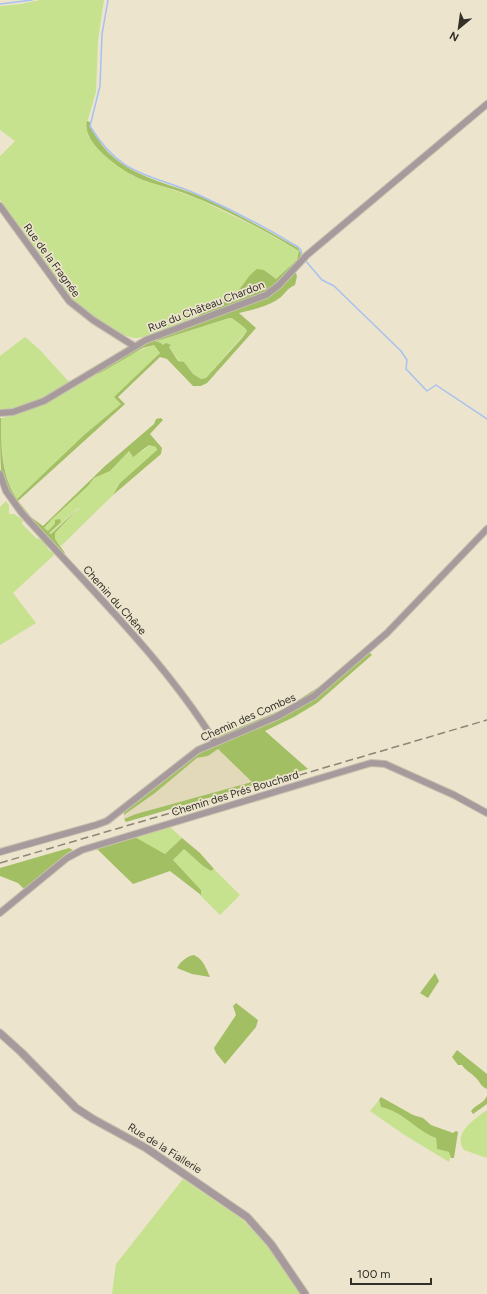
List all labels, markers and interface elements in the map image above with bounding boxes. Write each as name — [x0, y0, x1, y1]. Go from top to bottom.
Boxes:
north arrow — [439, 8, 479, 48]
text: N — [448, 29, 461, 44]
street label: Rue de la Fragnée — [21, 221, 83, 300]
street label: Rue du Château Chardon — [146, 278, 266, 335]
street label: Chemin du Chêne — [80, 563, 149, 638]
street label: Chemin des Combes — [199, 691, 298, 744]
street label: Chemin des Prés Bouchard — [170, 768, 300, 819]
street label: Rue de la Fiallerie — [125, 1120, 204, 1176]
scale bar — [351, 1260, 431, 1286]
text: 100 m — [357, 1267, 391, 1281]

